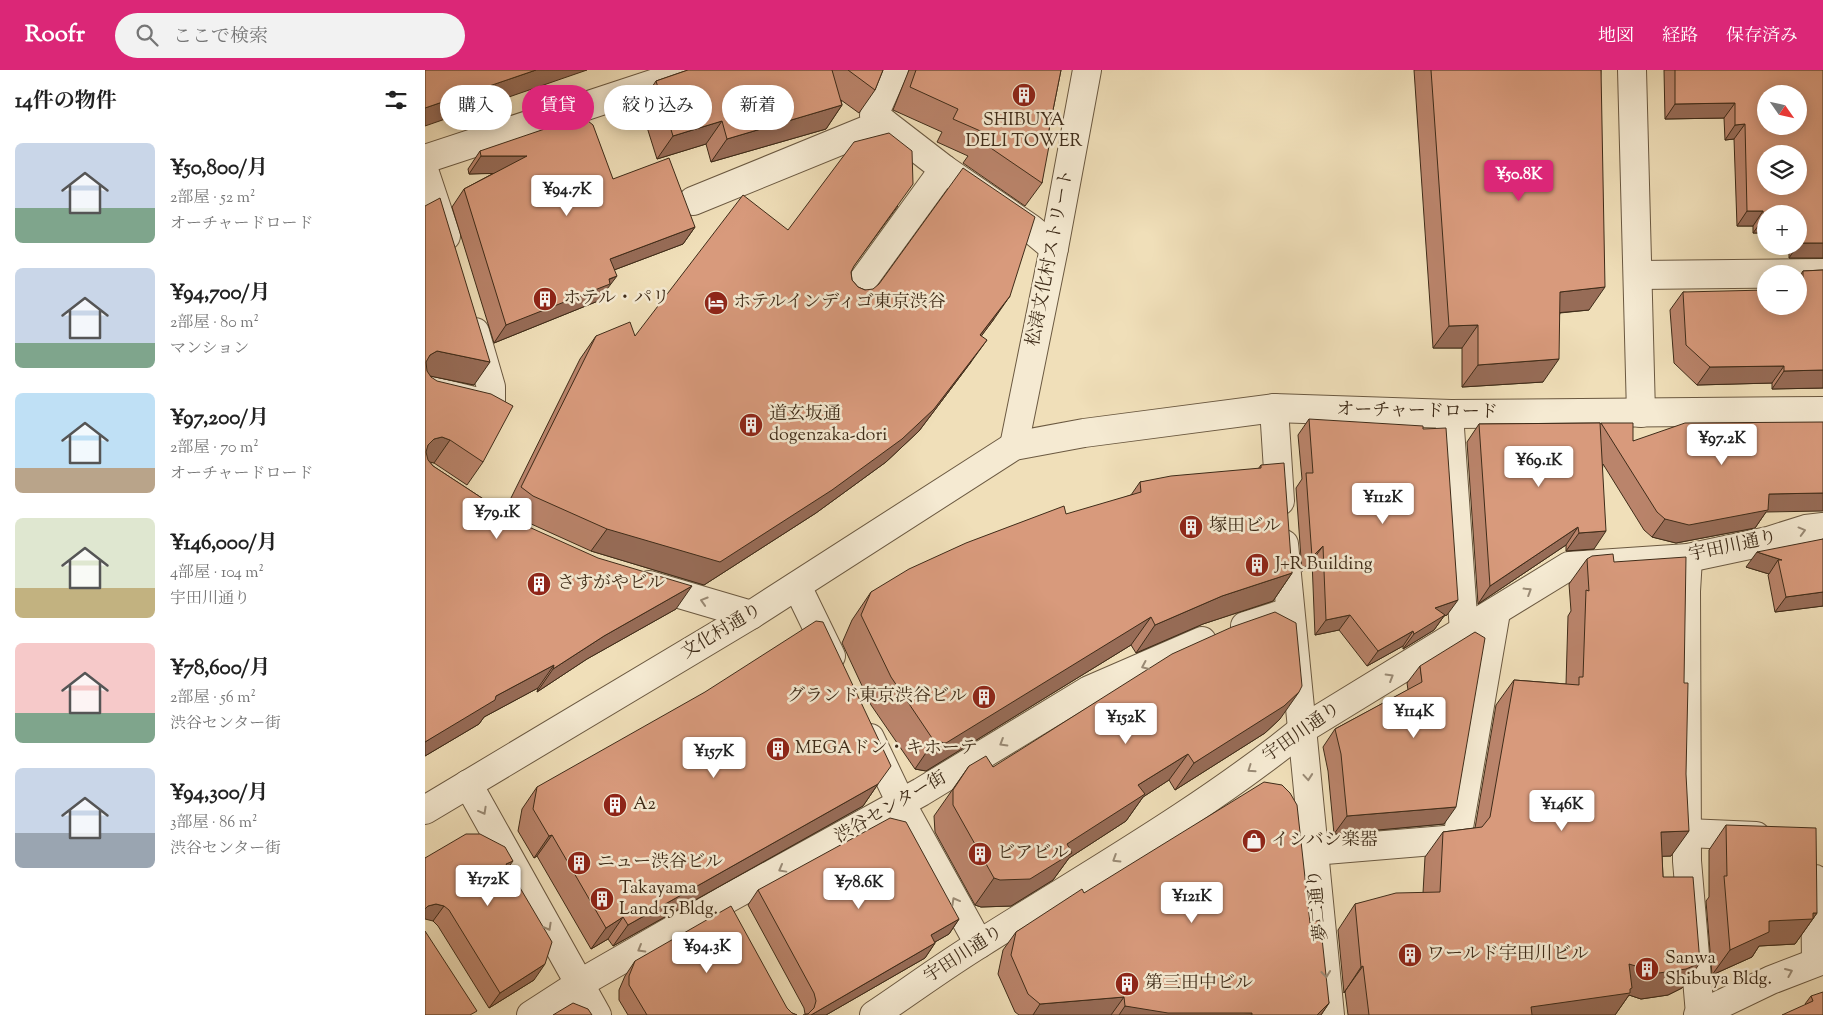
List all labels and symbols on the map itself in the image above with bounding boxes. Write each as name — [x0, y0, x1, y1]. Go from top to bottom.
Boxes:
building icon: SHIBUYA DELI TOWER — [1011, 82, 1037, 108]
north arrow — [1757, 85, 1807, 135]
place label: SHIBUYA DELI TOWER — [965, 108, 1083, 155]
pin: ¥50.8K — [1478, 160, 1560, 202]
street label: 松涛文化村ストリート — [1021, 167, 1081, 349]
pin: ¥94.7K — [526, 174, 608, 217]
building icon: ホテル・パリ — [532, 286, 558, 312]
place label: ホテル・パリ — [563, 286, 670, 312]
hotel icon: ホテルインディゴ東京渋谷 — [703, 290, 729, 316]
place label: ホテルインディゴ東京渋谷 — [733, 290, 946, 316]
street label: オーチャードロード — [1336, 398, 1498, 426]
place label: 道玄坂通 dogenzaka-dori — [769, 402, 887, 449]
building icon: 道玄坂通 dogenzaka-dori — [738, 412, 764, 438]
pin: ¥97.2K — [1681, 424, 1763, 466]
pin: ¥69.1K — [1498, 446, 1580, 488]
pin: ¥112K — [1348, 482, 1418, 525]
pin: ¥79.1K — [456, 498, 538, 540]
building icon: 塚田ビル — [1178, 514, 1204, 540]
place label: 塚田ビル — [1209, 514, 1281, 540]
street label: 宇田川通り — [1686, 525, 1780, 569]
one-way arrow — [1798, 526, 1806, 536]
building icon: J+R Building — [1244, 552, 1270, 578]
place label: J+R Building — [1274, 552, 1373, 578]
building icon: さすがやビル — [526, 571, 552, 597]
place label: さすがやビル — [557, 571, 665, 597]
one-way arrow — [1523, 588, 1532, 598]
one-way arrow — [700, 596, 709, 606]
street label: 文化村通り — [677, 598, 767, 666]
one-way arrow — [1141, 660, 1150, 671]
one-way arrow — [1384, 673, 1393, 683]
place label: グランド東京渋谷ビル — [787, 684, 967, 710]
building icon: グランド東京渋谷ビル — [971, 684, 997, 710]
pin: ¥114K — [1379, 696, 1449, 739]
street label: 宇田川通り — [1258, 697, 1346, 769]
pin: ¥152K — [1091, 702, 1161, 745]
pin: ¥157K — [679, 736, 749, 779]
building icon: MEGAドン・キホーテ — [765, 736, 791, 762]
place label: MEGAドン・キホーテ — [795, 736, 978, 762]
one-way arrow — [999, 736, 1008, 746]
one-way arrow — [1247, 763, 1256, 772]
street label: 渋谷センター街 — [830, 765, 952, 851]
one-way arrow — [1302, 773, 1313, 781]
pin: ¥146K — [1527, 790, 1597, 832]
building icon: A2 — [602, 792, 628, 818]
place label: A2 — [633, 792, 657, 818]
one-way arrow — [477, 806, 487, 815]
shop icon: イシバシ楽器 — [1241, 828, 1267, 854]
place label: イシバシ楽器 — [1271, 828, 1378, 854]
building icon: ビアビル — [967, 841, 993, 867]
place label: ビアビル — [997, 841, 1069, 867]
building icon: ニュー渋谷ビル — [566, 850, 592, 876]
place label: ニュー渋谷ビル — [597, 850, 723, 876]
one-way arrow — [1112, 853, 1121, 863]
one-way arrow — [778, 863, 787, 873]
pin: ¥172K — [453, 864, 523, 907]
pin: ¥78.6K — [818, 868, 900, 910]
street label: 夢二通り — [1302, 868, 1336, 942]
place label: Takayama Land 15 Bldg. — [619, 876, 718, 923]
pin: ¥121K — [1157, 882, 1227, 924]
building icon: Takayama Land 15 Bldg. — [589, 886, 615, 912]
one-way arrow — [952, 898, 962, 907]
street label: 宇田川通り — [919, 920, 1009, 990]
one-way arrow — [541, 922, 551, 931]
pin: ¥94.3K — [666, 932, 748, 974]
building icon: ワールド宇田川ビル — [1397, 942, 1423, 968]
place label: ワールド宇田川ビル — [1427, 942, 1589, 968]
one-way arrow — [637, 943, 646, 953]
place label: Sanwa Shibuya Bldg. — [1665, 946, 1772, 993]
building icon: Sanwa Shibuya Bldg. — [1634, 956, 1660, 982]
one-way arrow — [1784, 968, 1793, 979]
one-way arrow — [1320, 970, 1331, 978]
building icon: 第三田中ビル — [1114, 971, 1140, 997]
place label: 第三田中ビル — [1145, 971, 1253, 997]

